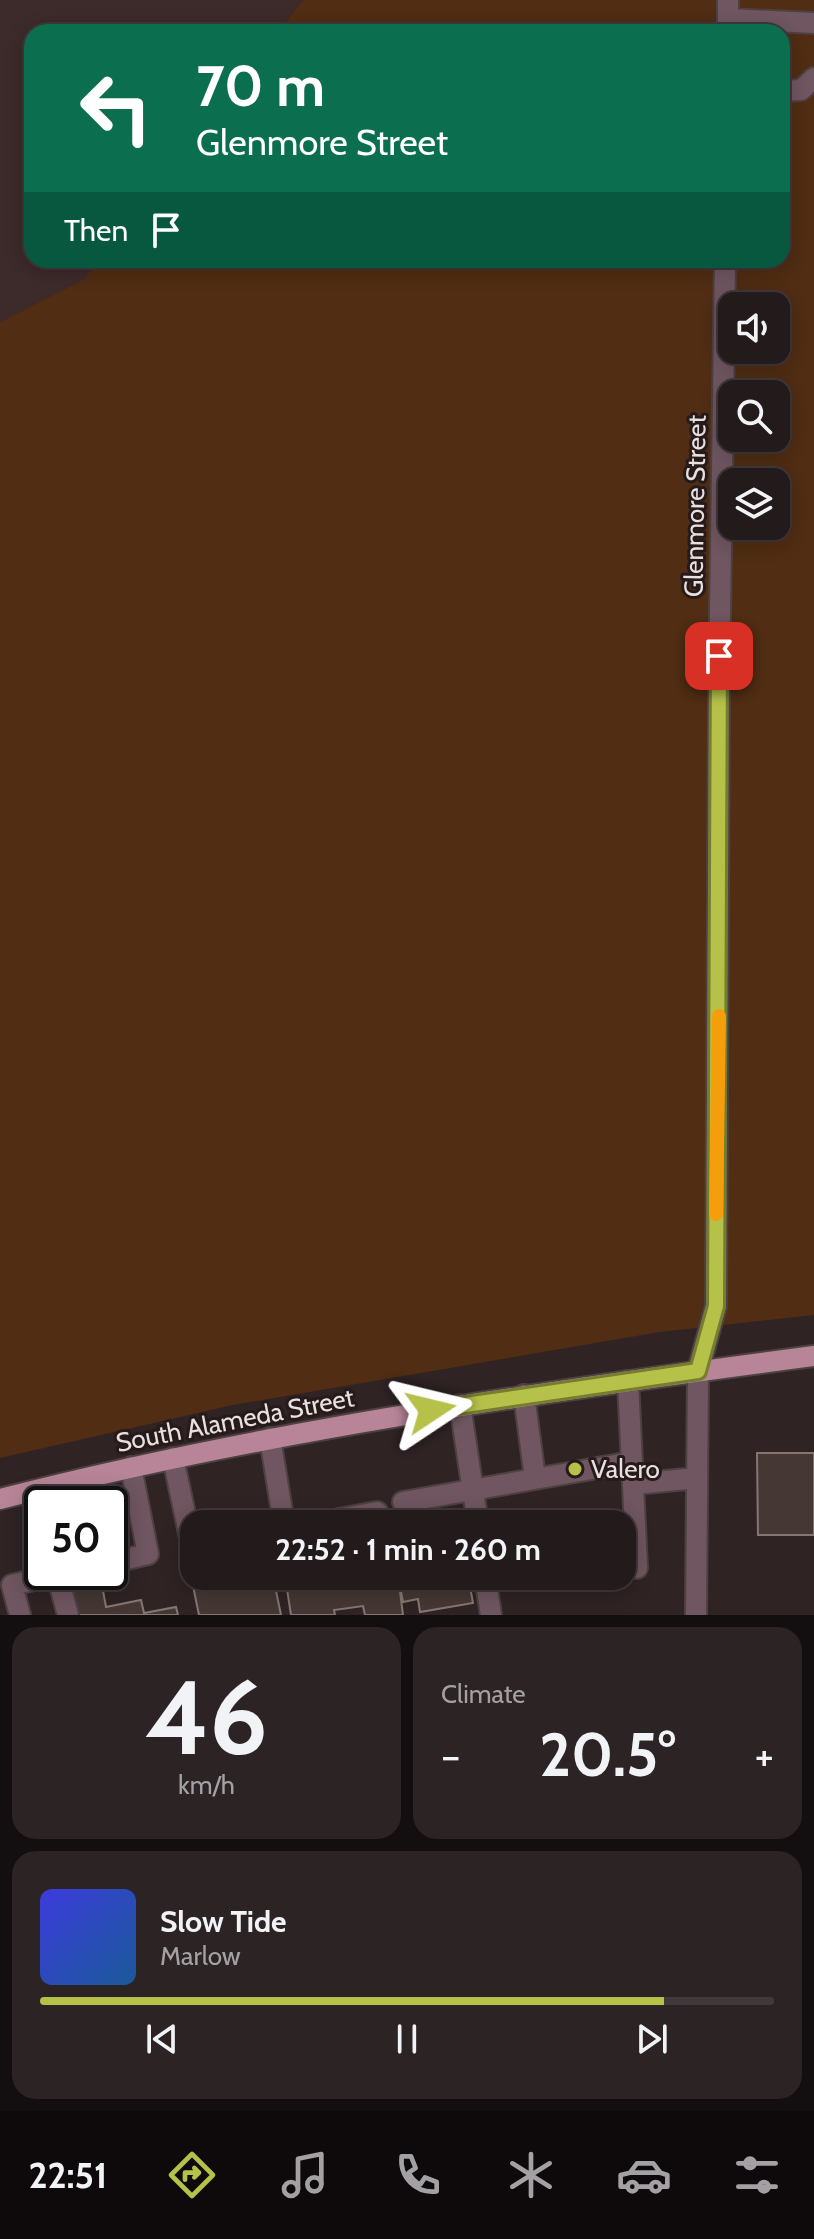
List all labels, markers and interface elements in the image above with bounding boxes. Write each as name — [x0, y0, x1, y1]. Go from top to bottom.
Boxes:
text: 70 m — [196, 52, 325, 120]
icon: left — [64, 56, 168, 160]
text: Glenmore Street — [196, 120, 448, 164]
icon: arrive — [144, 208, 188, 252]
text: Then — [64, 212, 128, 249]
map controls — [718, 292, 790, 540]
button: sound — [718, 292, 790, 364]
button: search — [718, 380, 790, 452]
street label: Glenmore Street — [677, 414, 713, 597]
button: layers — [718, 468, 790, 540]
pin — [685, 622, 753, 690]
icon: arrive — [697, 634, 741, 678]
position arrow — [389, 1368, 473, 1452]
street label: South Alameda Street — [113, 1381, 357, 1459]
place label: Valero — [591, 1453, 660, 1485]
marker: Valero — [566, 1460, 584, 1478]
speed limit sign: 50 — [24, 1486, 128, 1590]
text: 22:52 · 1 min · 260 m — [275, 1531, 541, 1568]
text: 46 — [145, 1654, 268, 1780]
text: Climate — [441, 1678, 526, 1710]
text: 20.5° — [539, 1718, 676, 1791]
text: − — [441, 1729, 460, 1782]
text: + — [755, 1729, 774, 1782]
text: km/h — [178, 1769, 235, 1801]
text: Slow Tide — [160, 1903, 287, 1940]
text: Marlow — [160, 1940, 241, 1972]
icon: previous — [140, 2017, 184, 2061]
icon: pause — [385, 2017, 429, 2061]
icon: next — [630, 2017, 674, 2061]
icon: directions — [164, 2147, 220, 2203]
icon: music — [277, 2147, 333, 2203]
icon: phone — [390, 2147, 446, 2203]
icon: climate — [503, 2147, 559, 2203]
icon: car — [616, 2147, 672, 2203]
icon: filters — [729, 2147, 785, 2203]
text: 22:51 — [29, 2153, 107, 2197]

